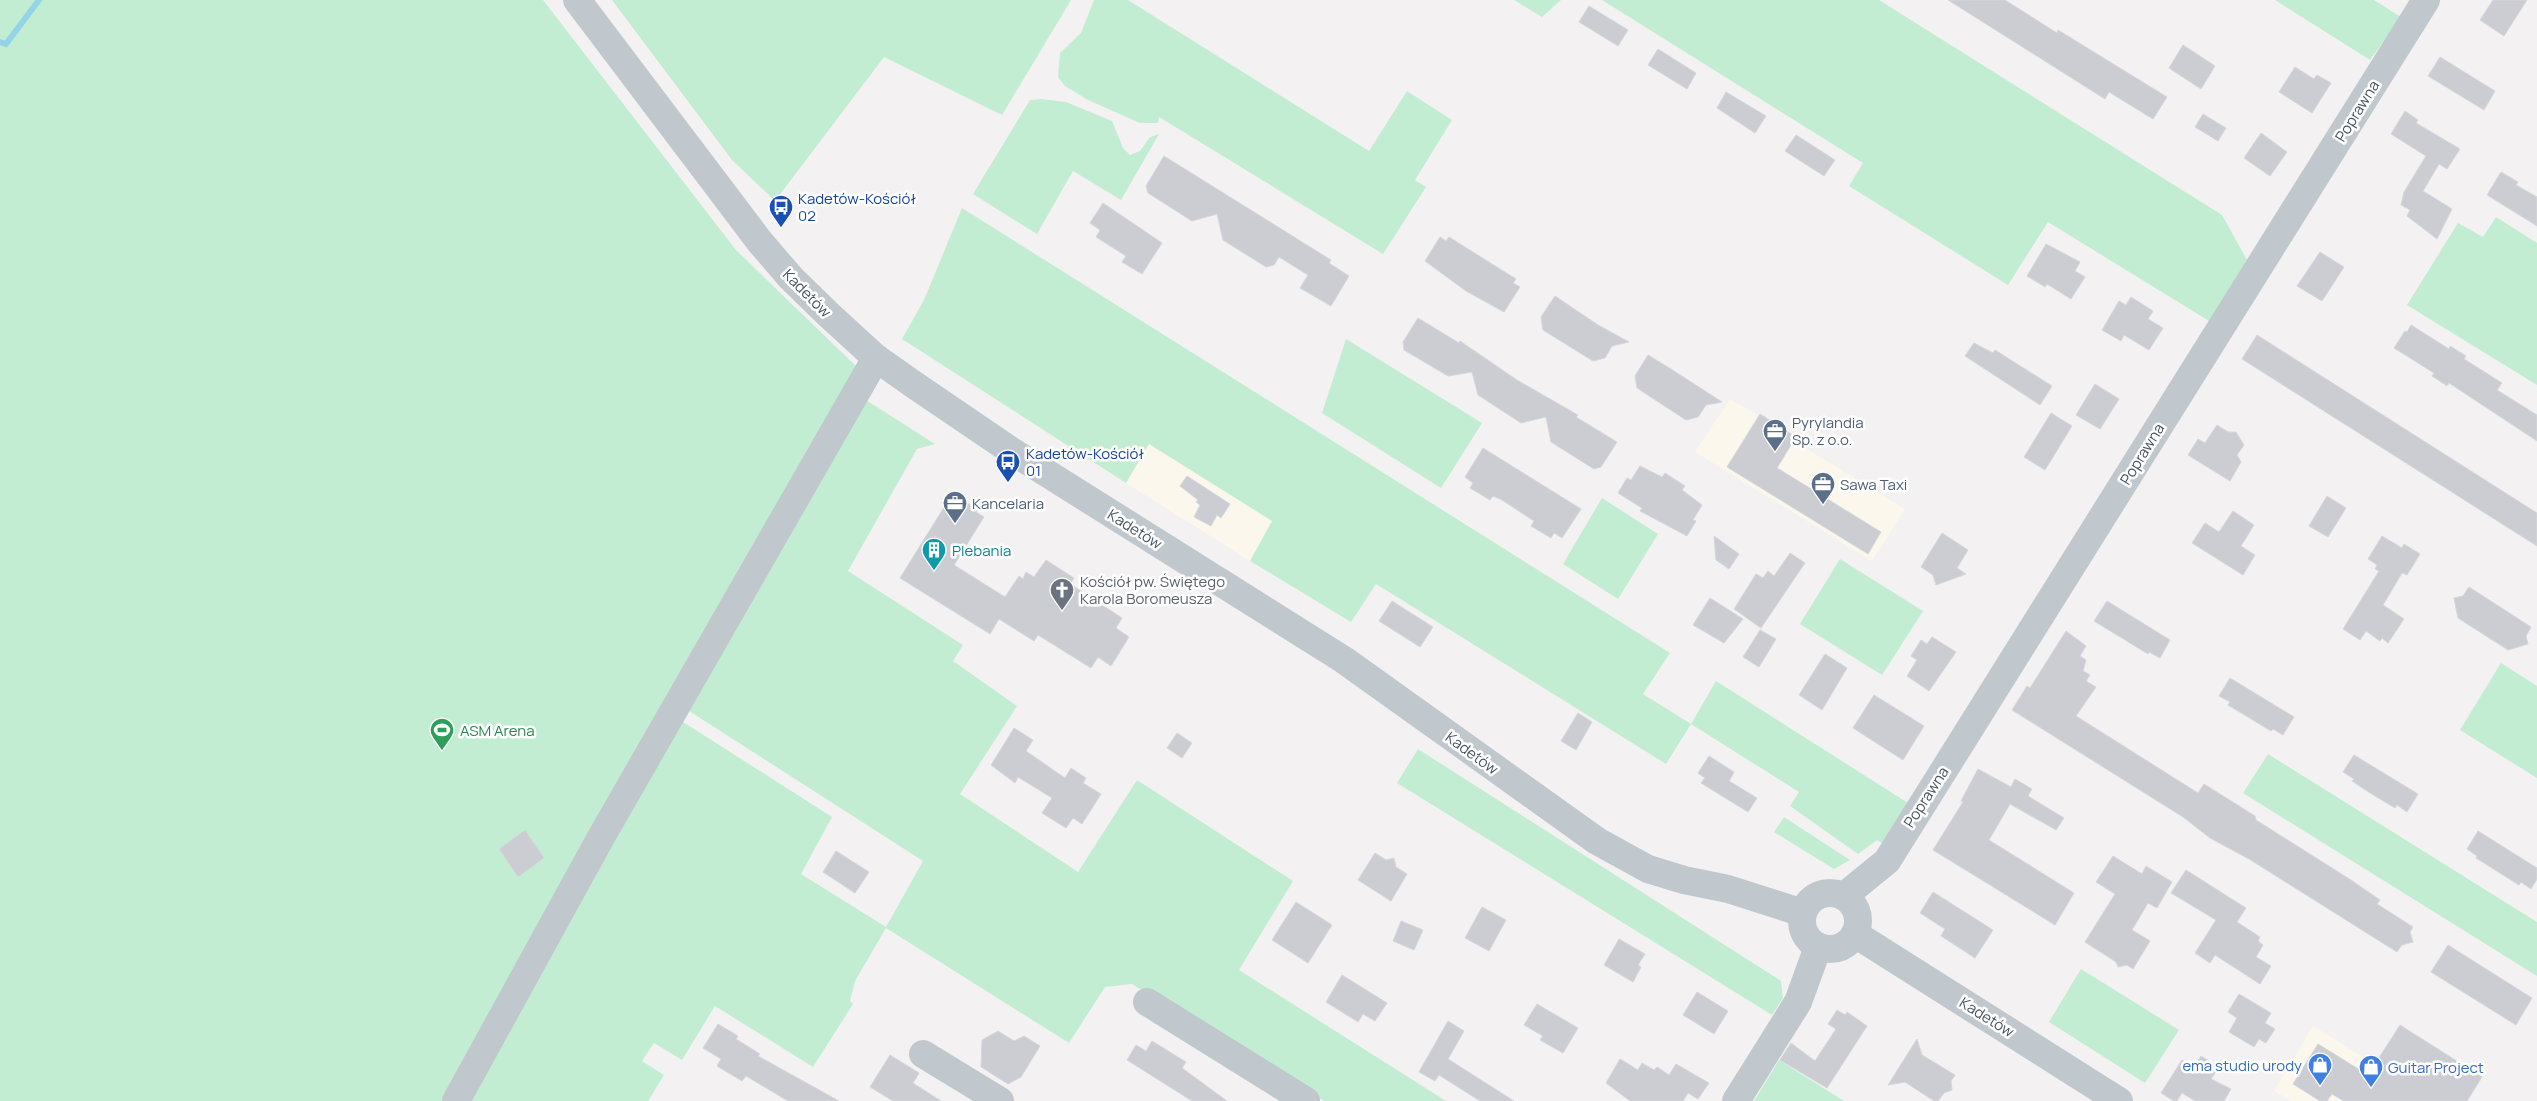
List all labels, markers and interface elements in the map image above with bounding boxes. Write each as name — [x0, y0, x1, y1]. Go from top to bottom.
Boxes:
street label: Poprawna — [2330, 76, 2384, 146]
place label: Kadetów-Kościół 02 — [798, 188, 916, 226]
bus stop icon: Kadetów-Kościół 02 — [768, 194, 794, 228]
street label: Kadetów — [778, 264, 836, 322]
place label: Pyrylandia Sp. z o.o. — [1792, 412, 1864, 450]
office icon: Pyrylandia Sp. z o.o. — [1762, 418, 1788, 452]
street label: Poprawna — [2115, 419, 2169, 489]
place label: Kadetów-Kościół 01 — [1026, 443, 1144, 481]
bus stop icon: Kadetów-Kościół 01 — [995, 449, 1021, 483]
office icon: Sawa Taxi — [1810, 471, 1836, 505]
place label: Sawa Taxi — [1840, 474, 1907, 495]
office icon: Kancelaria — [942, 490, 968, 524]
place label: Kancelaria — [972, 493, 1044, 514]
street label: Kadetów — [1104, 504, 1167, 554]
building icon: Plebania — [921, 537, 947, 571]
place label: Plebania — [952, 540, 1011, 561]
place label: Kościół pw. Świętego Karola Boromeusza — [1080, 571, 1225, 609]
church icon: Kościół pw. Świętego Karola Boromeusza — [1049, 577, 1075, 611]
sports icon: ASM Arena — [429, 717, 455, 751]
place label: ASM Arena — [460, 720, 535, 741]
street label: Kadetów — [1441, 727, 1503, 780]
street label: Poprawna — [1898, 762, 1954, 832]
street label: Kadetów — [1956, 992, 2019, 1042]
shop icon: ema studio urody — [2307, 1052, 2333, 1086]
shop icon: Guitar Project — [2358, 1054, 2384, 1088]
place label: ema studio urody — [2183, 1055, 2302, 1076]
place label: Guitar Project — [2388, 1057, 2484, 1078]

